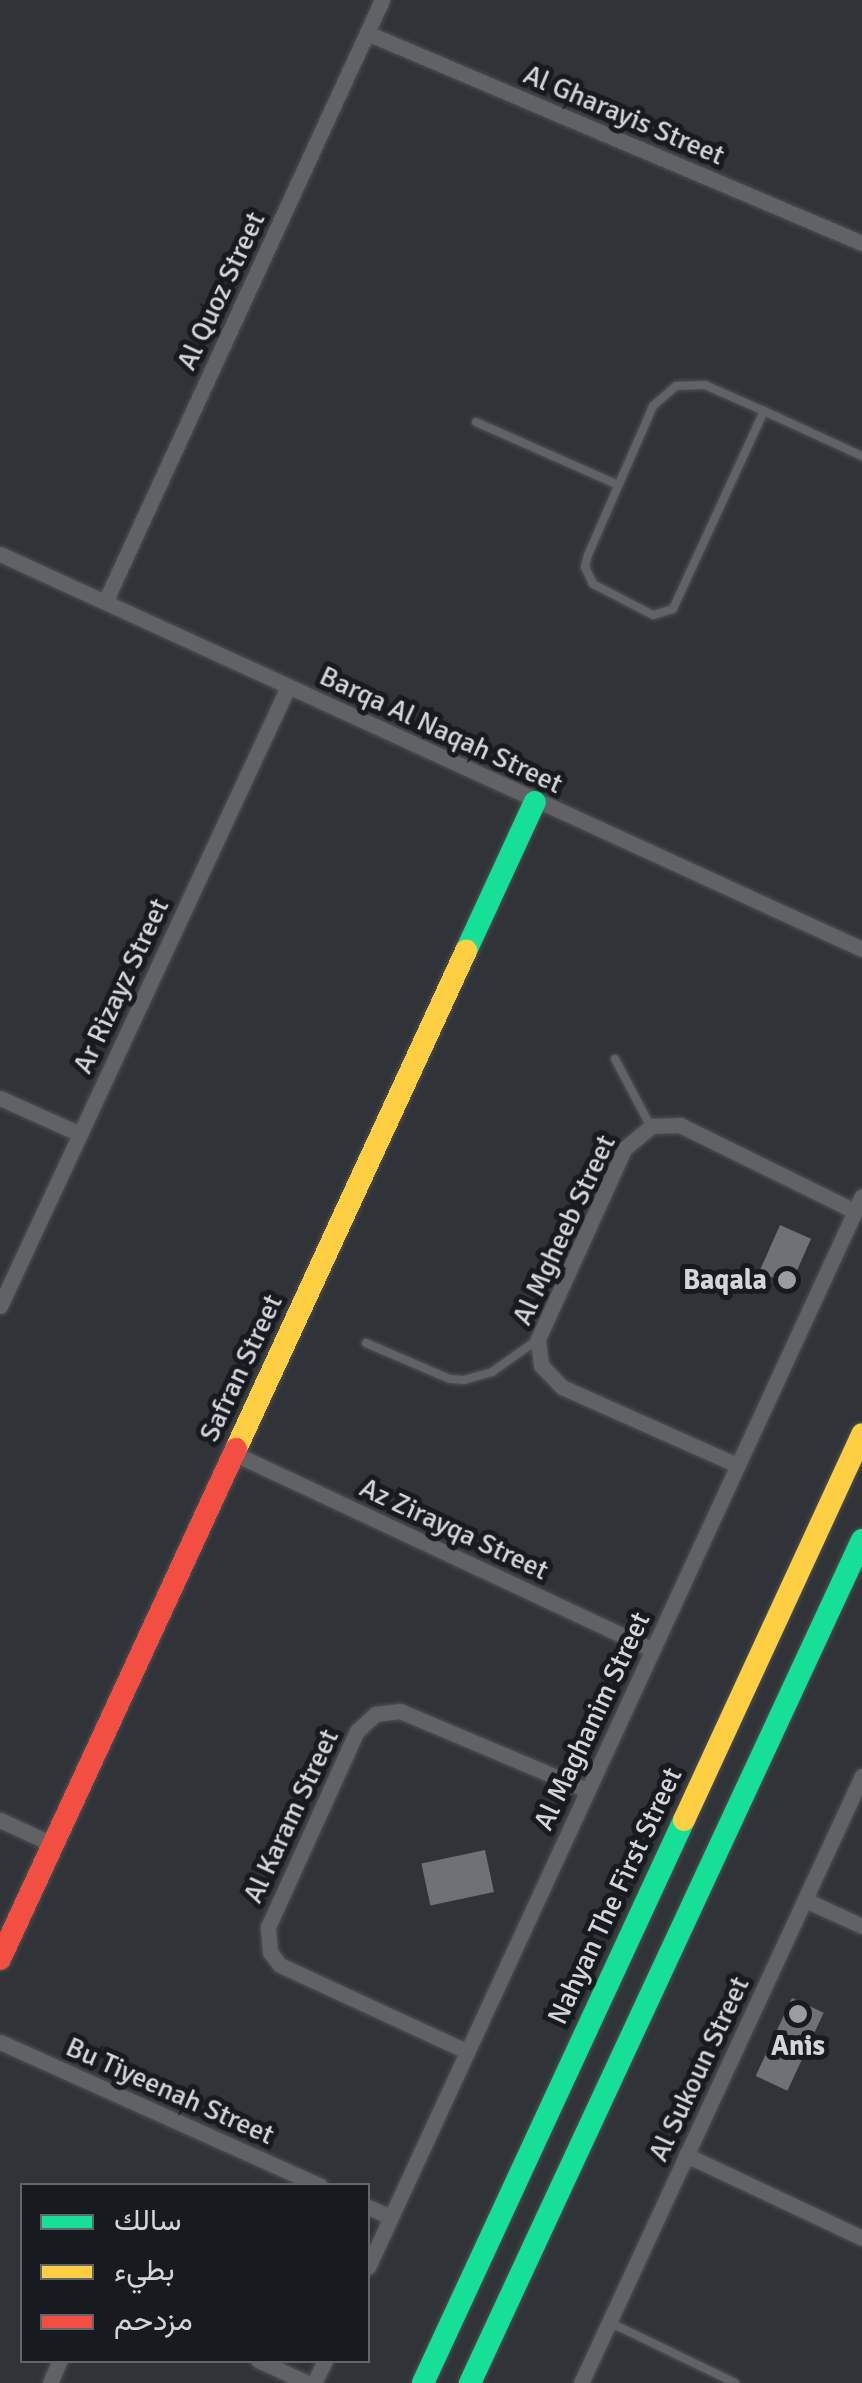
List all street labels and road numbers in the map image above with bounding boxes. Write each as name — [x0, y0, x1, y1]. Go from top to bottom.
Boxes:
street label: Al Gharayis Street — [519, 58, 729, 172]
street label: Al Quoz Street — [170, 207, 272, 375]
street label: Barqa Al Naqah Street — [314, 659, 568, 801]
street label: Ar Rizayz Street — [66, 893, 176, 1079]
street label: Al Mgheeb Street — [505, 1130, 623, 1330]
street label: Safran Street — [192, 1289, 290, 1447]
street label: Az Zirayqa Street — [354, 1471, 554, 1587]
street label: Al Maghanim Street — [527, 1607, 657, 1835]
street label: Al Karam Street — [236, 1724, 346, 1908]
street label: Nahyan The First Street — [541, 1762, 689, 2030]
street label: Al Sukoun Street — [642, 1971, 756, 2167]
street label: Bu Tiyeenah Street — [61, 2030, 279, 2152]

